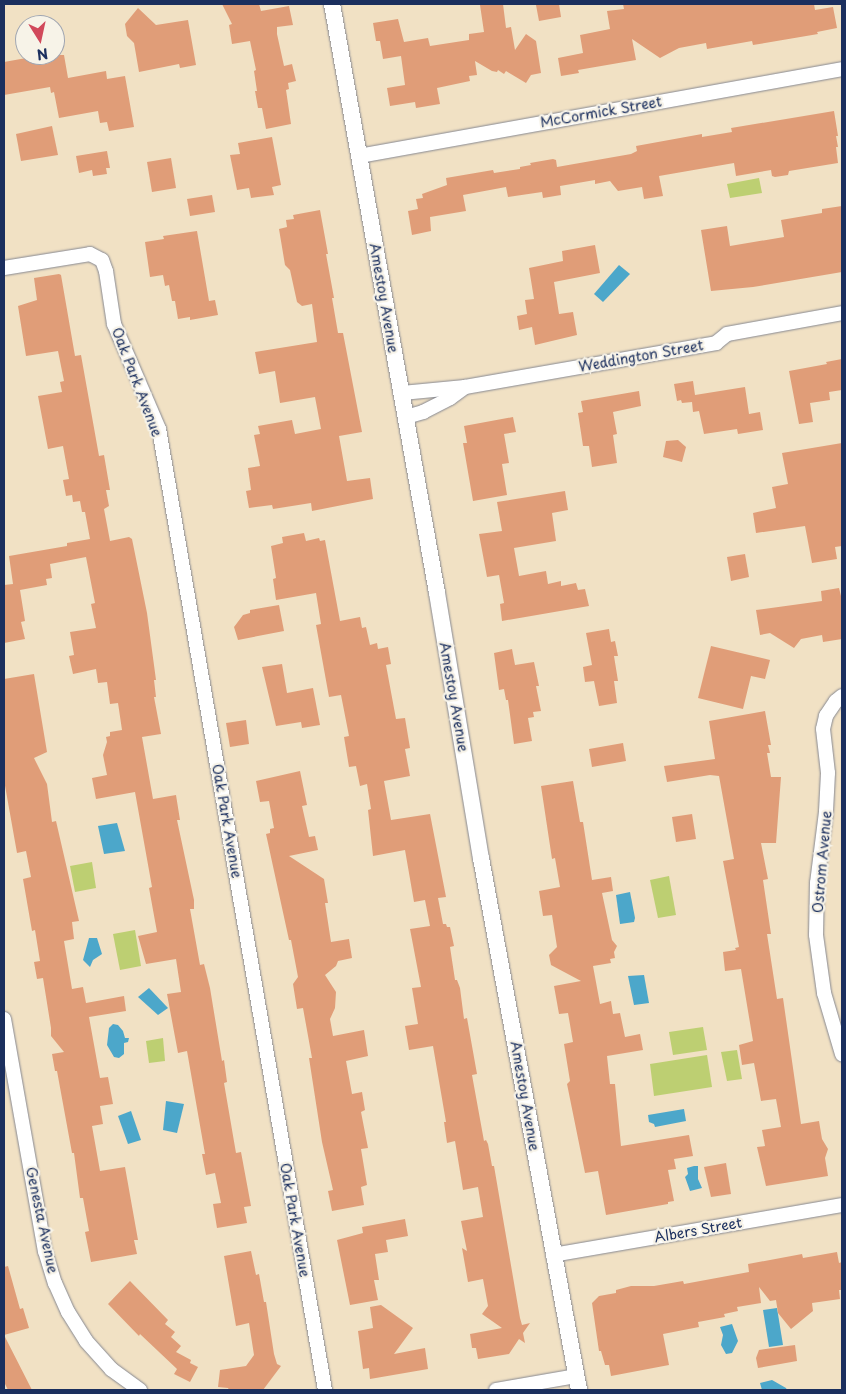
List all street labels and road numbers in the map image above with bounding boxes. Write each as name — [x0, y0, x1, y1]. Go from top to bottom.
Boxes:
street label: McCormick Street — [538, 93, 664, 131]
street label: Amestoy Avenue — [366, 241, 402, 355]
street label: Oak Park Avenue — [108, 325, 166, 439]
street label: Weddington Street — [577, 337, 705, 375]
street label: Amestoy Avenue — [436, 640, 472, 754]
street label: Oak Park Avenue — [209, 762, 245, 880]
street label: Ostrom Avenue — [809, 810, 835, 914]
street label: Amestoy Avenue — [507, 1039, 543, 1153]
street label: Oak Park Avenue — [277, 1161, 313, 1279]
street label: Genesta Avenue — [23, 1165, 61, 1275]
street label: Albers Street — [653, 1214, 743, 1246]

